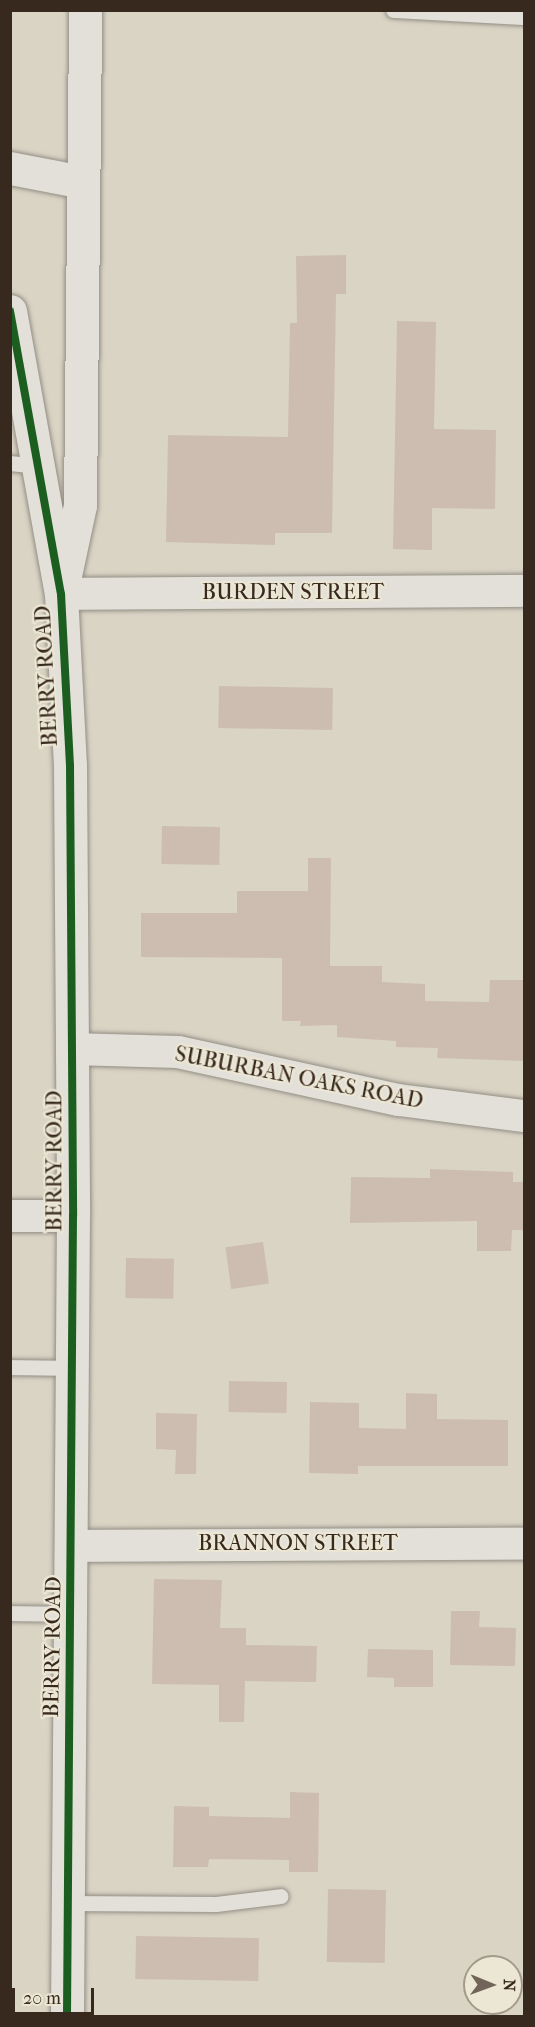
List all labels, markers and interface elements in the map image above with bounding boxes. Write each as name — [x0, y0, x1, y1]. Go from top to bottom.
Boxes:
street label: BURDEN STREET — [202, 580, 384, 606]
street label: BERRY ROAD — [30, 605, 64, 747]
street label: SUBURBAN OAKS ROAD — [173, 1041, 425, 1115]
street label: BERRY ROAD — [42, 1090, 68, 1232]
street label: BRANNON STREET — [198, 1531, 398, 1557]
street label: BERRY ROAD — [39, 1576, 67, 1718]
north arrow — [463, 1955, 523, 2015]
scale bar — [15, 1976, 98, 2014]
text: N — [500, 1979, 519, 1992]
text: 20 m — [23, 1988, 61, 2009]

